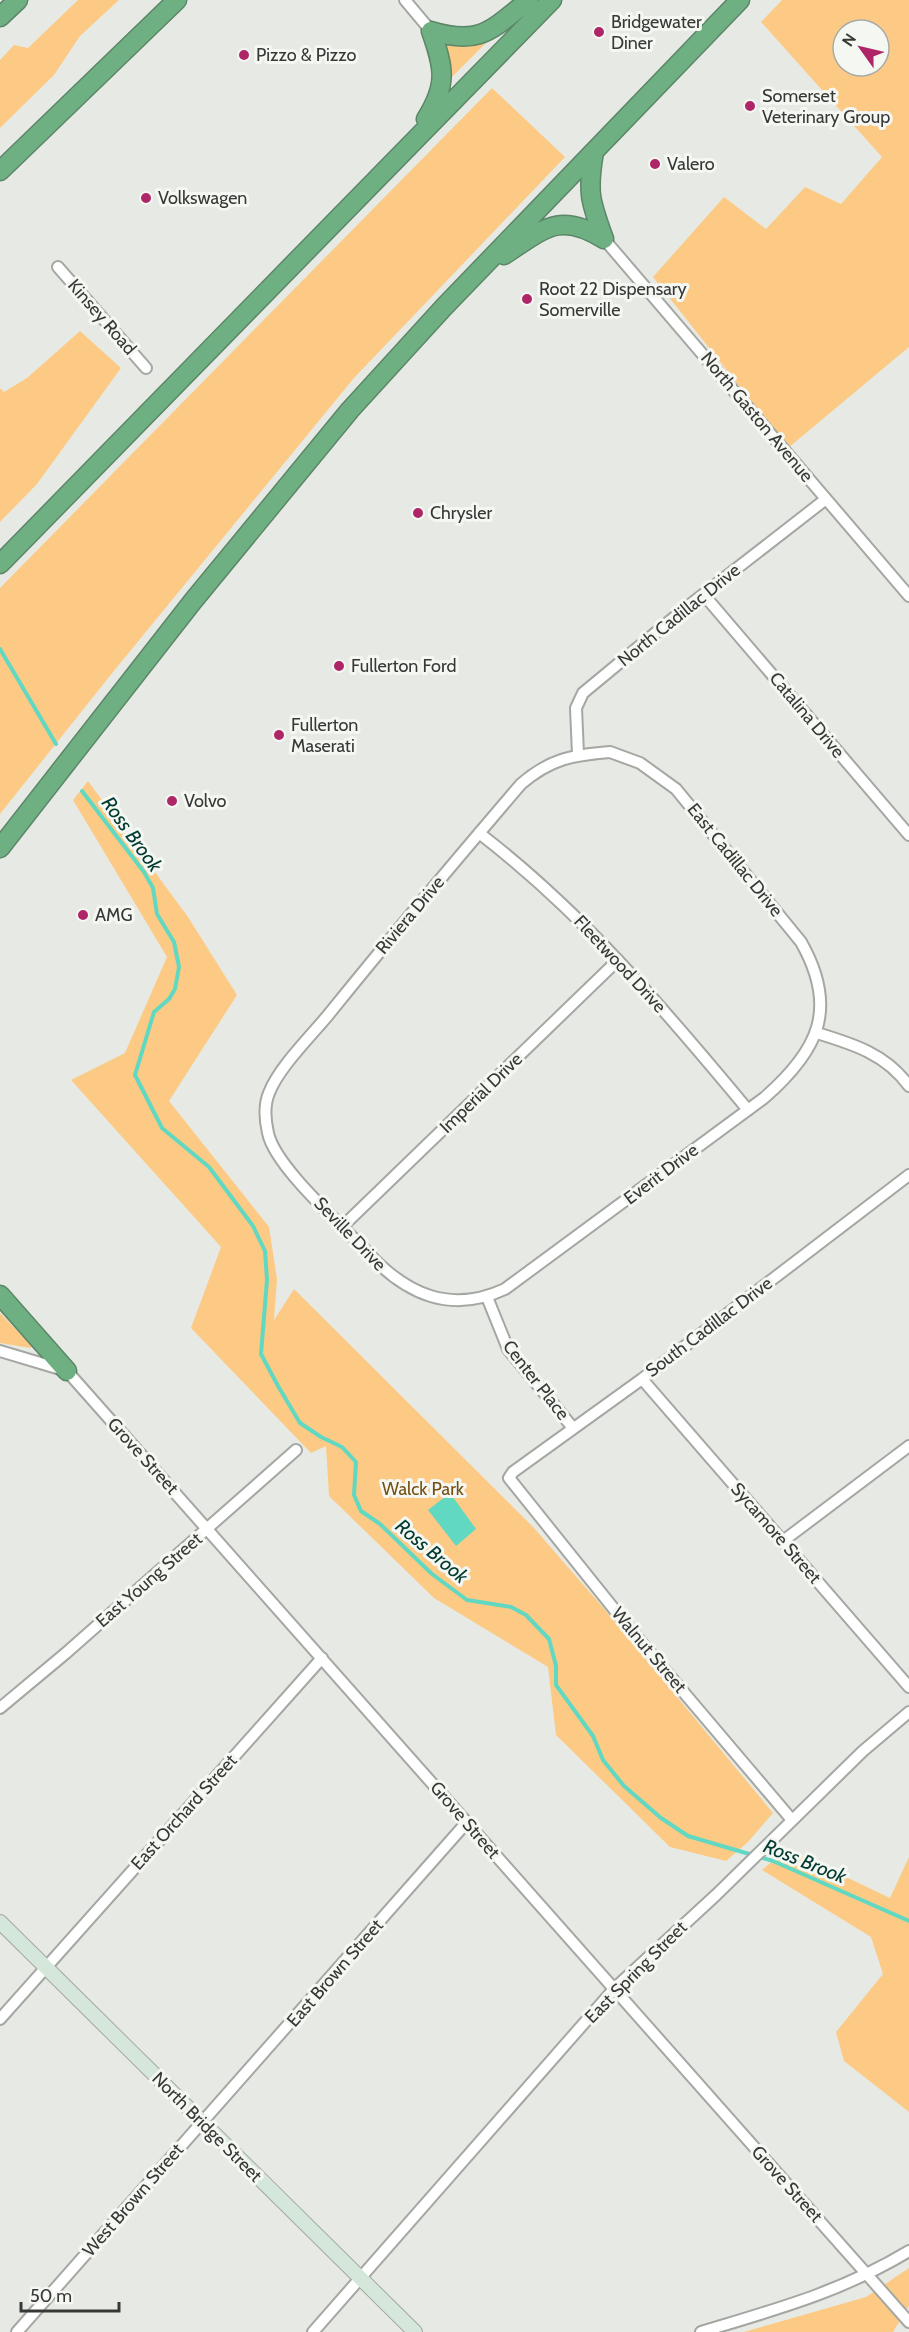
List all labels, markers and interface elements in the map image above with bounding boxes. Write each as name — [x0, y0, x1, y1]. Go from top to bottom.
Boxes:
place label: Bridgewater Diner — [611, 11, 702, 54]
north arrow — [831, 18, 891, 78]
marker: Bridgewater Diner — [592, 25, 606, 39]
text: N — [838, 30, 860, 50]
place label: Pizzo & Pizzo — [256, 44, 357, 66]
marker: Pizzo & Pizzo — [237, 48, 251, 62]
place label: Somerset Veterinary Group — [762, 85, 890, 128]
marker: Somerset Veterinary Group — [743, 99, 757, 113]
place label: Valero — [667, 153, 715, 175]
marker: Valero — [648, 157, 662, 171]
place label: Volkswagen — [158, 187, 247, 209]
marker: Volkswagen — [139, 191, 153, 205]
street label: Kinsey Road — [63, 275, 141, 359]
place label: Root 22 Dispensary Somerville — [539, 278, 687, 321]
marker: Root 22 Dispensary Somerville — [520, 292, 534, 306]
street label: North Gaston Avenue — [696, 347, 818, 487]
place label: Chrysler — [430, 502, 492, 524]
marker: Chrysler — [411, 506, 425, 520]
street label: North Cadillac Drive — [613, 559, 745, 671]
place label: Fullerton Ford — [351, 655, 456, 677]
marker: Fullerton Ford — [332, 659, 346, 673]
street label: Catalina Drive — [765, 668, 849, 762]
place label: Fullerton Maserati — [291, 714, 358, 757]
marker: Fullerton Maserati — [272, 728, 286, 742]
place label: Volvo — [184, 790, 227, 812]
water label: Ross Brook — [97, 792, 168, 877]
marker: Volvo — [165, 794, 179, 808]
street label: East Cadillac Drive — [683, 799, 787, 921]
street label: Riviera Drive — [371, 872, 449, 958]
place label: AMG — [95, 904, 133, 926]
marker: AMG — [76, 908, 90, 922]
street label: Fleetwood Drive — [569, 911, 671, 1017]
street label: Imperial Drive — [435, 1048, 527, 1138]
street label: Everit Drive — [619, 1139, 703, 1209]
street label: Seville Drive — [309, 1192, 391, 1276]
street label: South Cadillac Drive — [641, 1272, 777, 1382]
street label: Center Place — [498, 1336, 574, 1424]
street label: Grove Street — [103, 1413, 183, 1499]
park label: Walck Park — [382, 1478, 465, 1500]
street label: Sycamore Street — [726, 1478, 826, 1588]
water label: Ross Brook — [391, 1514, 474, 1589]
street label: East Young Street — [91, 1528, 207, 1632]
street label: Walnut Street — [607, 1603, 691, 1697]
street label: East Orchard Street — [126, 1750, 242, 1874]
street label: Grove Street — [425, 1777, 505, 1863]
water label: Ross Brook — [760, 1834, 851, 1889]
street label: East Brown Street — [282, 1915, 388, 2031]
street label: East Spring Street — [580, 1916, 692, 2028]
street label: North Bridge Street — [147, 2067, 267, 2187]
street label: West Brown Street — [78, 2139, 188, 2261]
street label: Grove Street — [747, 2141, 827, 2227]
scale bar — [21, 2275, 118, 2313]
text: 50 m — [30, 2285, 72, 2307]

